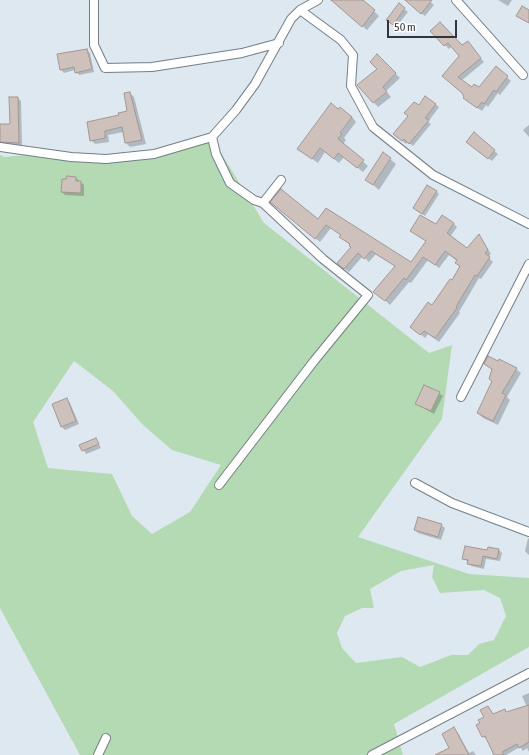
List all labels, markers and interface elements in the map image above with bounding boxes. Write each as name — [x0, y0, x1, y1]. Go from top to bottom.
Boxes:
scale bar — [389, 12, 459, 38]
text: 50 m — [394, 20, 416, 34]

